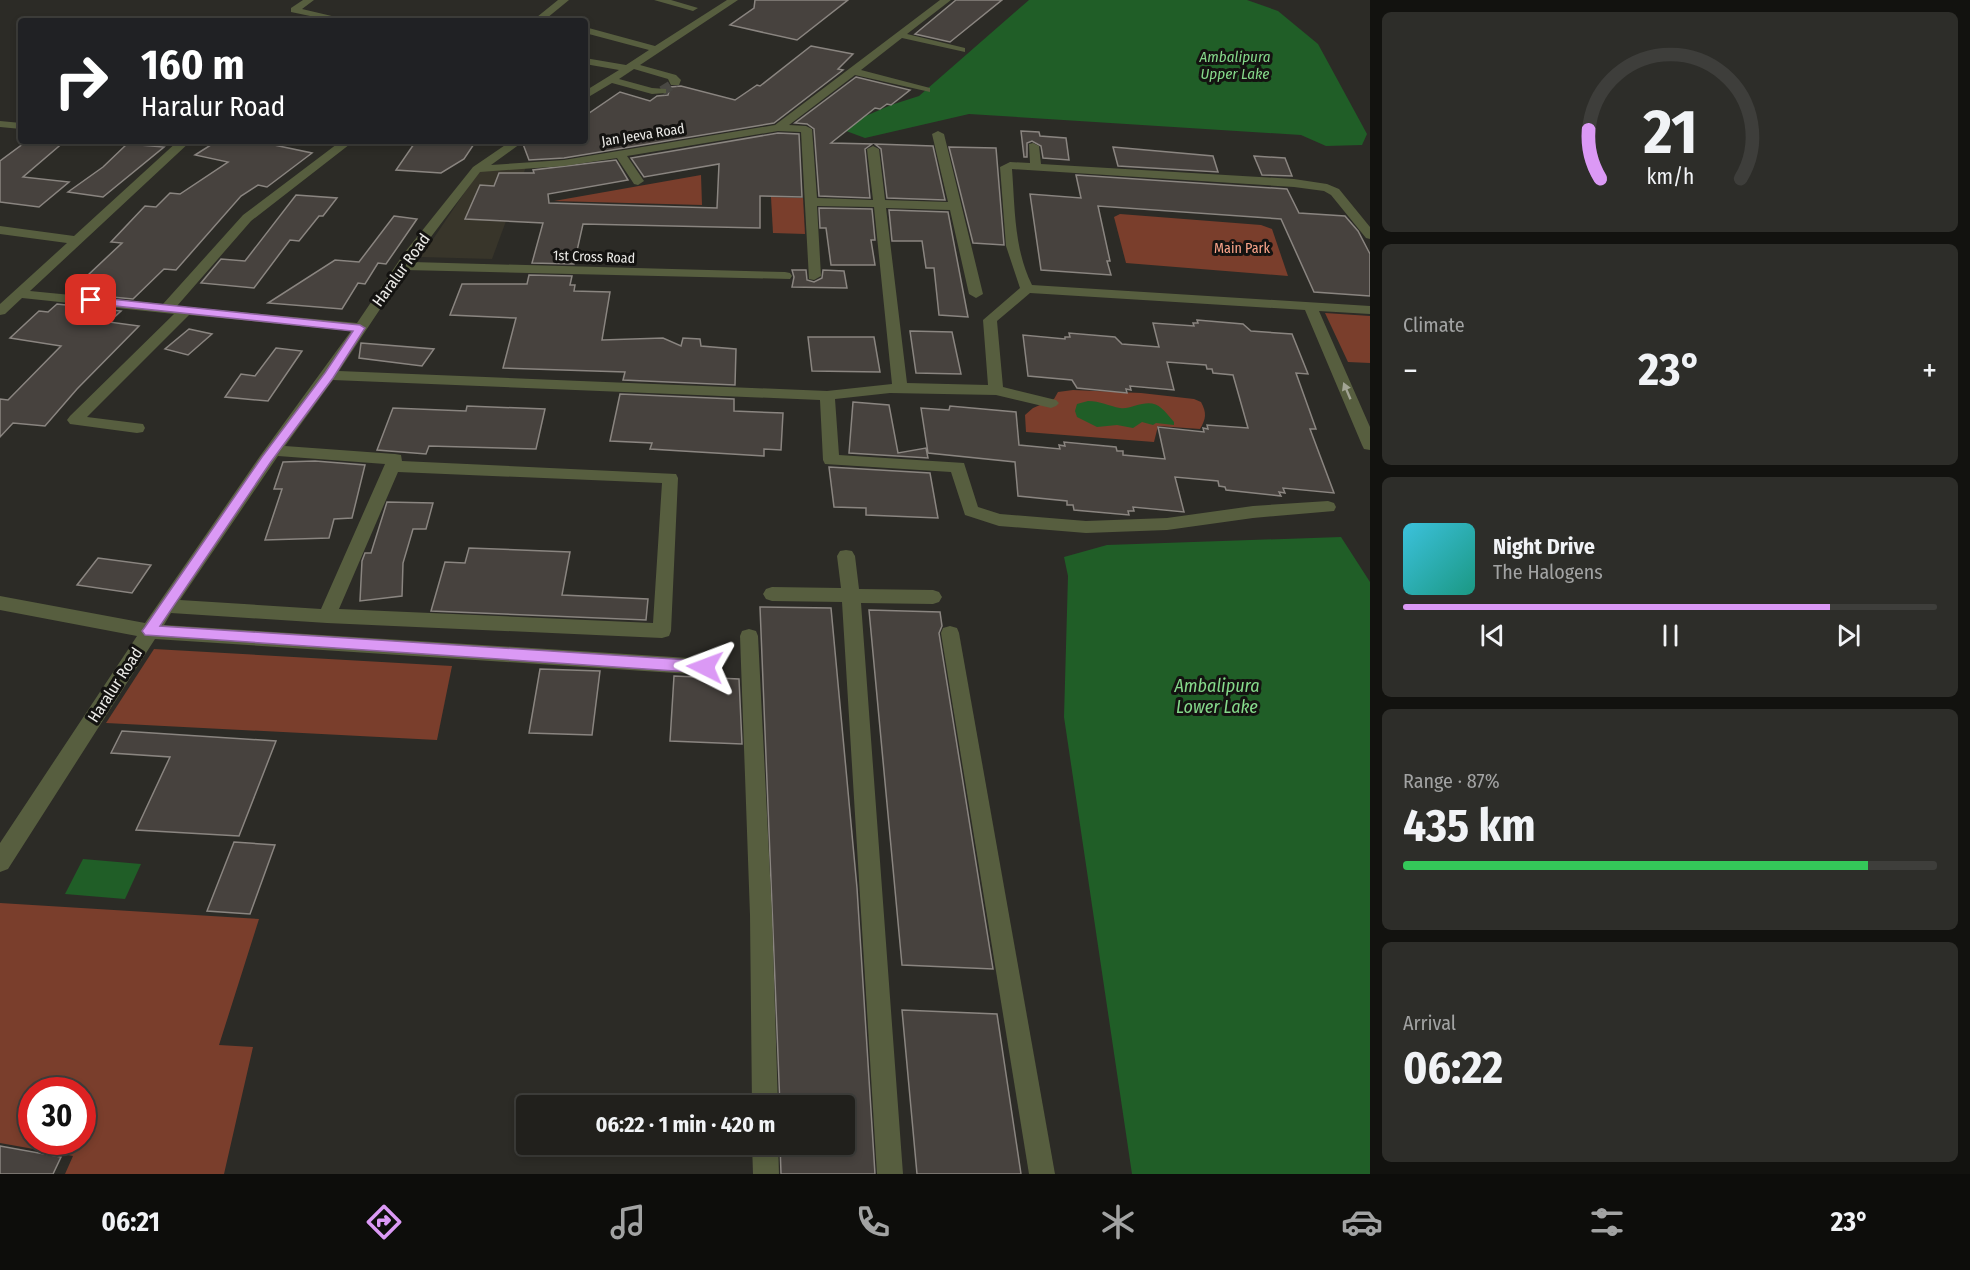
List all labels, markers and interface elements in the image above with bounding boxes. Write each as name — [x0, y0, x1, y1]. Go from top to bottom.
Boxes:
text: 160 m — [141, 40, 244, 90]
icon: right — [42, 42, 120, 120]
water label: Ambalipura Upper Lake — [1199, 48, 1271, 83]
text: Haralur Road — [141, 91, 285, 123]
text: 21 — [1642, 95, 1697, 170]
street label: Jan Jeeva Road — [600, 120, 686, 150]
text: km/h — [1646, 165, 1694, 191]
street label: Haralur Road — [368, 230, 434, 310]
park label: Main Park — [1214, 240, 1270, 257]
street label: 1st Cross Road — [553, 247, 635, 267]
pin — [65, 274, 116, 325]
icon: arrive — [74, 283, 107, 316]
text: Climate — [1403, 313, 1465, 337]
text: 23° — [1638, 343, 1702, 397]
text: − — [1403, 351, 1418, 391]
text: + — [1922, 351, 1937, 391]
one-way arrow — [1342, 382, 1352, 400]
text: Night Drive — [1493, 533, 1595, 560]
text: The Halogens — [1493, 560, 1603, 584]
icon: previous — [1476, 619, 1509, 652]
icon: pause — [1654, 619, 1687, 652]
icon: next — [1832, 619, 1865, 652]
position arrow — [673, 635, 737, 699]
street label: Haralur Road — [84, 644, 146, 726]
water label: Ambalipura Lower Lake — [1173, 675, 1260, 718]
text: Range · 87% — [1403, 769, 1500, 793]
text: 435 km — [1403, 799, 1536, 853]
text: Arrival — [1403, 1011, 1456, 1035]
text: 06:22 — [1403, 1041, 1503, 1095]
speed limit sign: 30 — [18, 1077, 96, 1155]
text: 06:22 · 1 min · 420 m — [596, 1111, 775, 1138]
icon: directions — [363, 1201, 405, 1243]
icon: music — [607, 1201, 649, 1243]
icon: phone — [852, 1201, 894, 1243]
icon: climate — [1097, 1201, 1139, 1243]
icon: car — [1341, 1201, 1383, 1243]
icon: filters — [1586, 1201, 1628, 1243]
text: 06:21 — [101, 1206, 160, 1238]
text: 23° — [1831, 1206, 1869, 1238]

